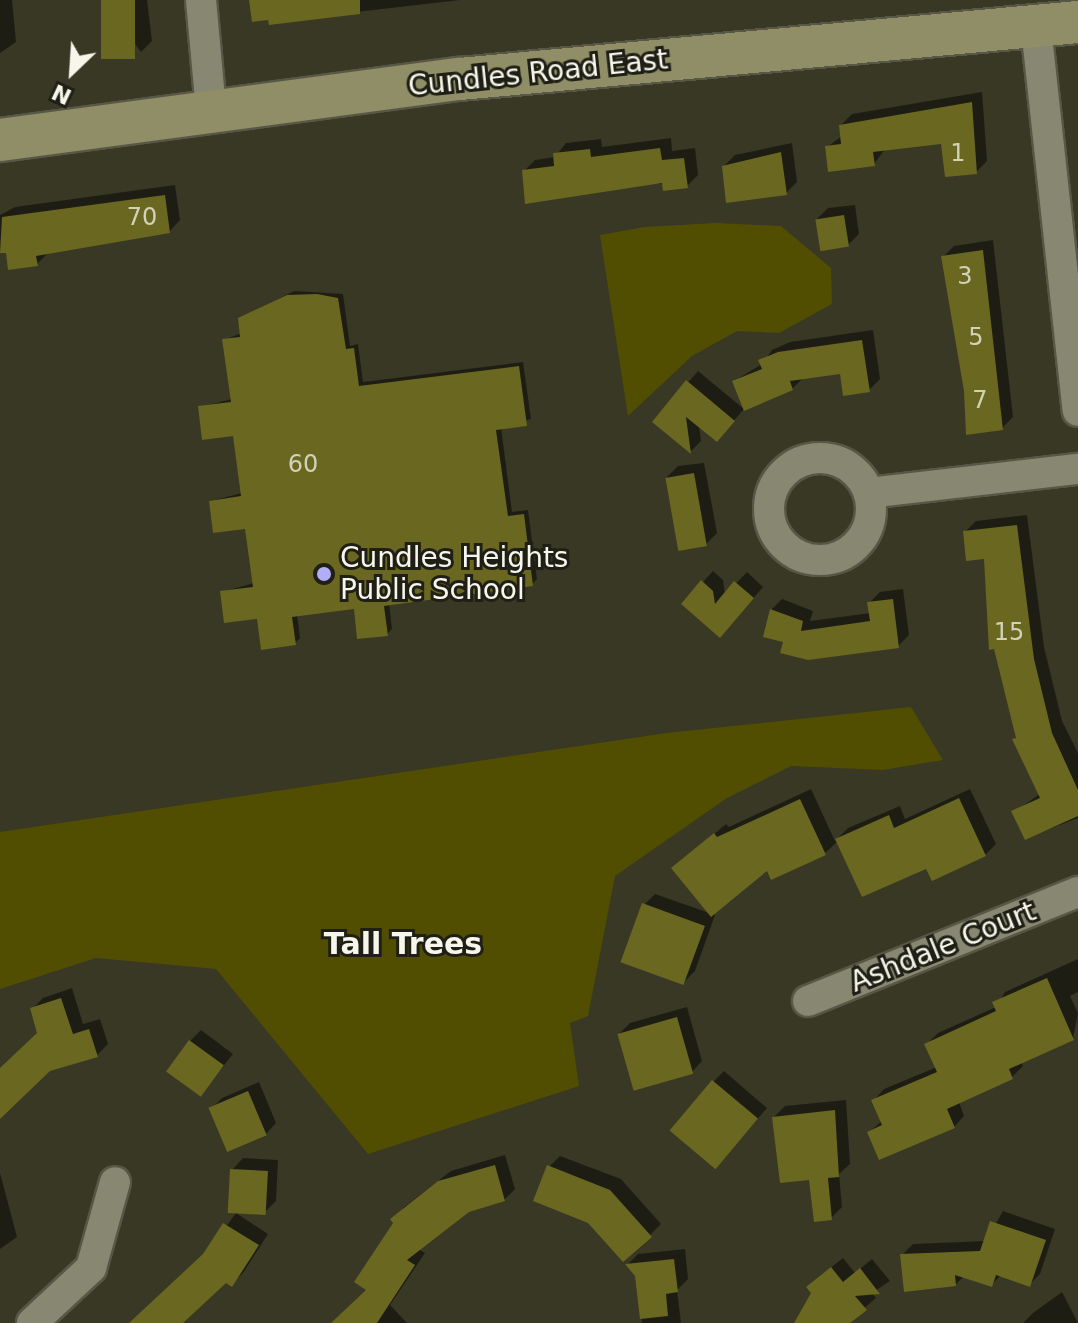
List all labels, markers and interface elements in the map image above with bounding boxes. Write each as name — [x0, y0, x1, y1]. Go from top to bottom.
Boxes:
north arrow — [32, 32, 112, 112]
street label: Cundles Road East — [407, 43, 669, 103]
text: N — [48, 79, 75, 109]
house number: 1 — [950, 140, 966, 168]
house number: 70 — [127, 204, 157, 232]
house number: 3 — [957, 263, 973, 291]
house number: 5 — [968, 324, 984, 352]
house number: 7 — [972, 387, 988, 415]
house number: 60 — [288, 451, 318, 479]
place label: Cundles Heights Public School — [340, 541, 568, 607]
marker: Cundles Heights Public School — [315, 565, 333, 583]
house number: 15 — [994, 619, 1024, 647]
street label: Ashdale Court — [845, 894, 1041, 1000]
district label: Tall Trees — [324, 926, 482, 962]

